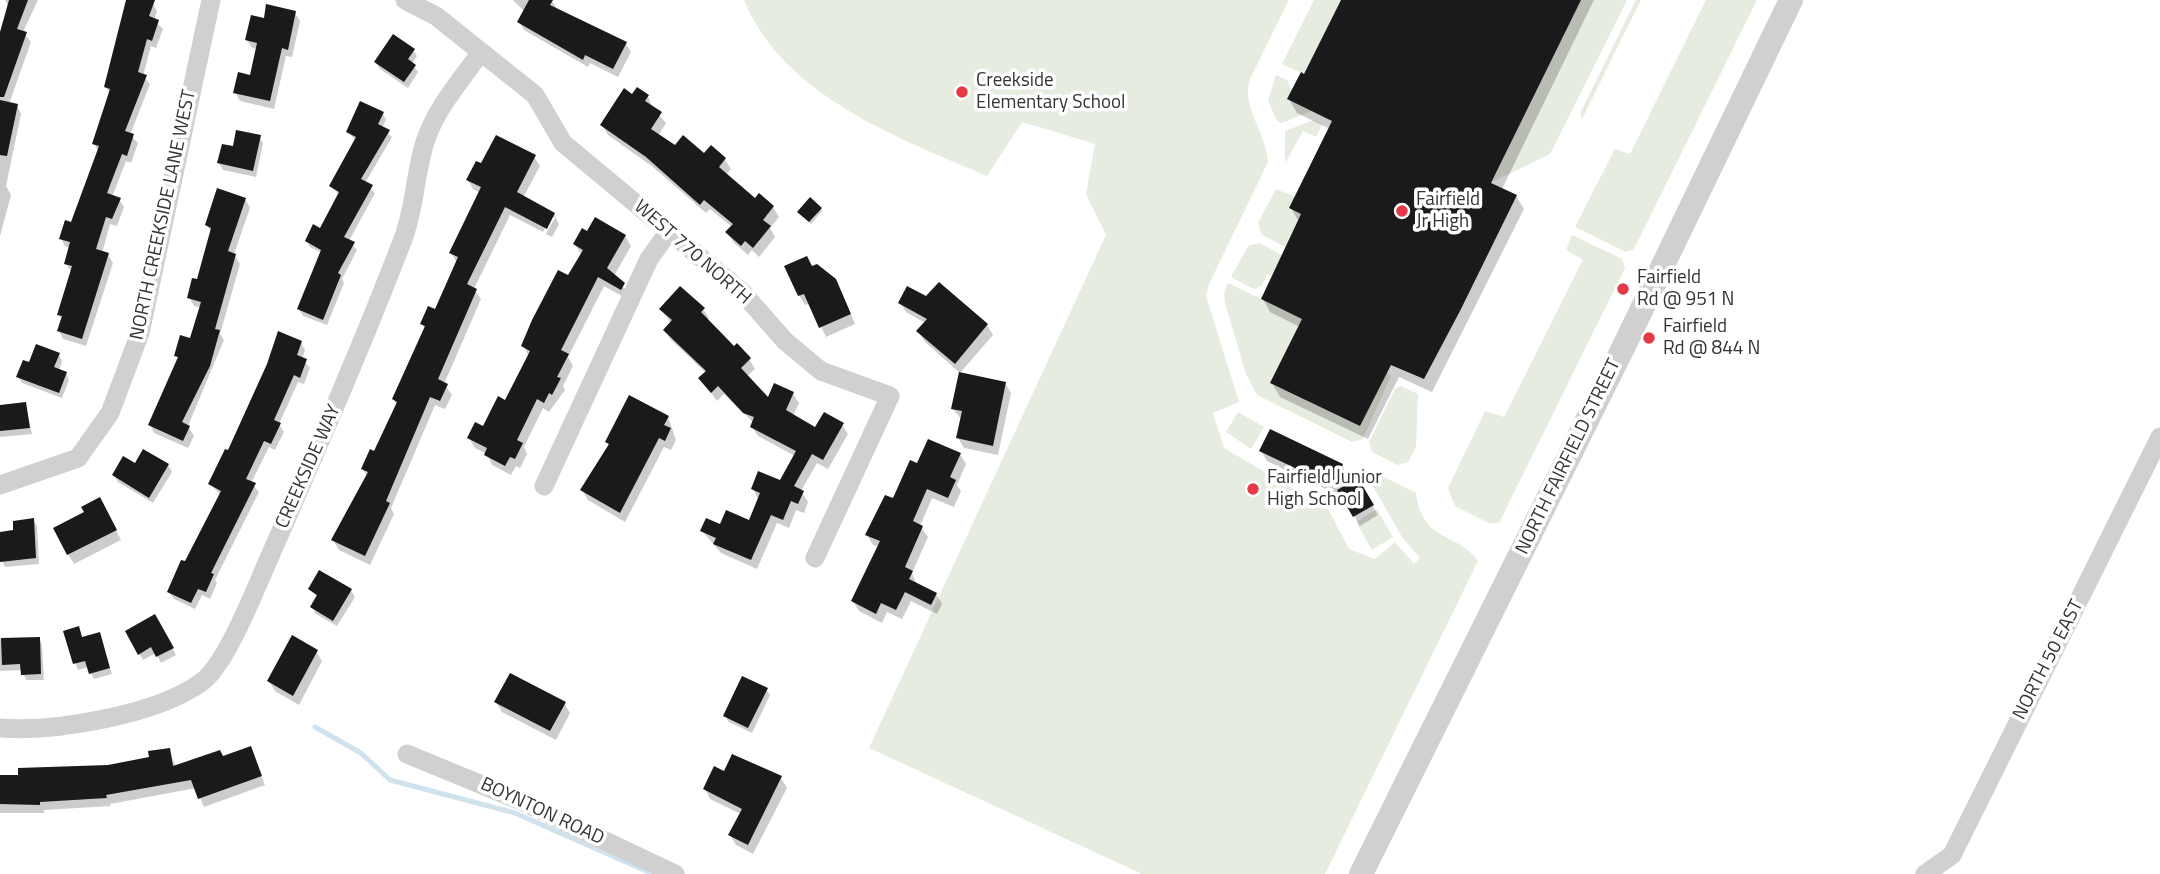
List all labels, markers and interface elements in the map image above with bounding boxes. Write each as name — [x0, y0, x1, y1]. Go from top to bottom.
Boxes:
place label: Creekside Elementary School — [976, 70, 1125, 114]
marker: Creekside Elementary School — [954, 84, 970, 100]
street label: NORTH CREEKSIDE LANE WEST — [126, 88, 202, 342]
place label: Fairfield Jr High — [1416, 189, 1480, 233]
street label: WEST 770 NORTH — [629, 196, 755, 310]
marker: Fairfield Jr High — [1394, 203, 1410, 219]
place label: Fairfield Rd @ 951 N — [1637, 267, 1734, 311]
marker: Fairfield Rd @ 951 N — [1615, 281, 1631, 297]
place label: Fairfield Rd @ 844 N — [1663, 316, 1760, 360]
marker: Fairfield Rd @ 844 N — [1641, 330, 1657, 346]
street label: NORTH FAIRFIELD STREET — [1512, 356, 1626, 558]
street label: CREEKSIDE WAY — [272, 402, 346, 532]
place label: Fairfield Junior High School — [1267, 467, 1382, 511]
marker: Fairfield Junior High School — [1245, 481, 1261, 497]
street label: NORTH 50 EAST — [2009, 596, 2089, 724]
street label: BOYNTON ROAD — [477, 773, 607, 851]

